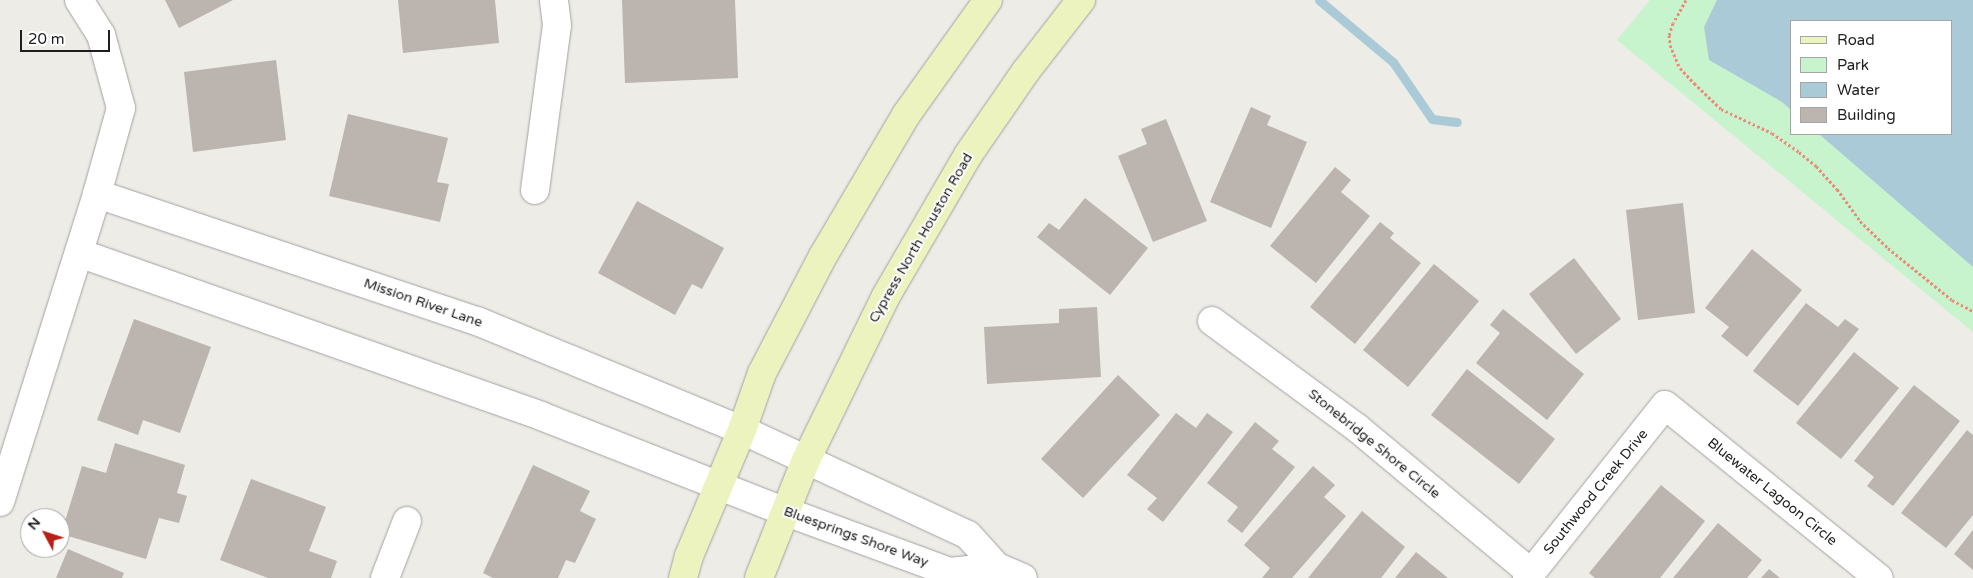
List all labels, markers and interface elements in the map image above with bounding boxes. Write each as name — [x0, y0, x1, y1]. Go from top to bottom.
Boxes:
scale bar — [22, 20, 112, 52]
legend — [1790, 20, 1953, 135]
text: 20 m — [28, 30, 65, 48]
text: Road — [1837, 31, 1875, 49]
text: Park — [1837, 56, 1869, 74]
text: Water — [1837, 81, 1880, 99]
text: Building — [1837, 106, 1896, 124]
street label: Cypress North Houston Road — [865, 150, 977, 326]
street label: Mission River Lane — [361, 275, 485, 331]
street label: Stonebridge Shore Circle — [1305, 386, 1443, 502]
street label: Southwood Creek Drive — [1540, 426, 1652, 558]
street label: Bluewater Lagoon Circle — [1704, 435, 1840, 549]
street label: Bluesprings Shore Way — [781, 503, 931, 571]
north arrow — [20, 508, 70, 558]
text: N — [24, 514, 44, 533]

